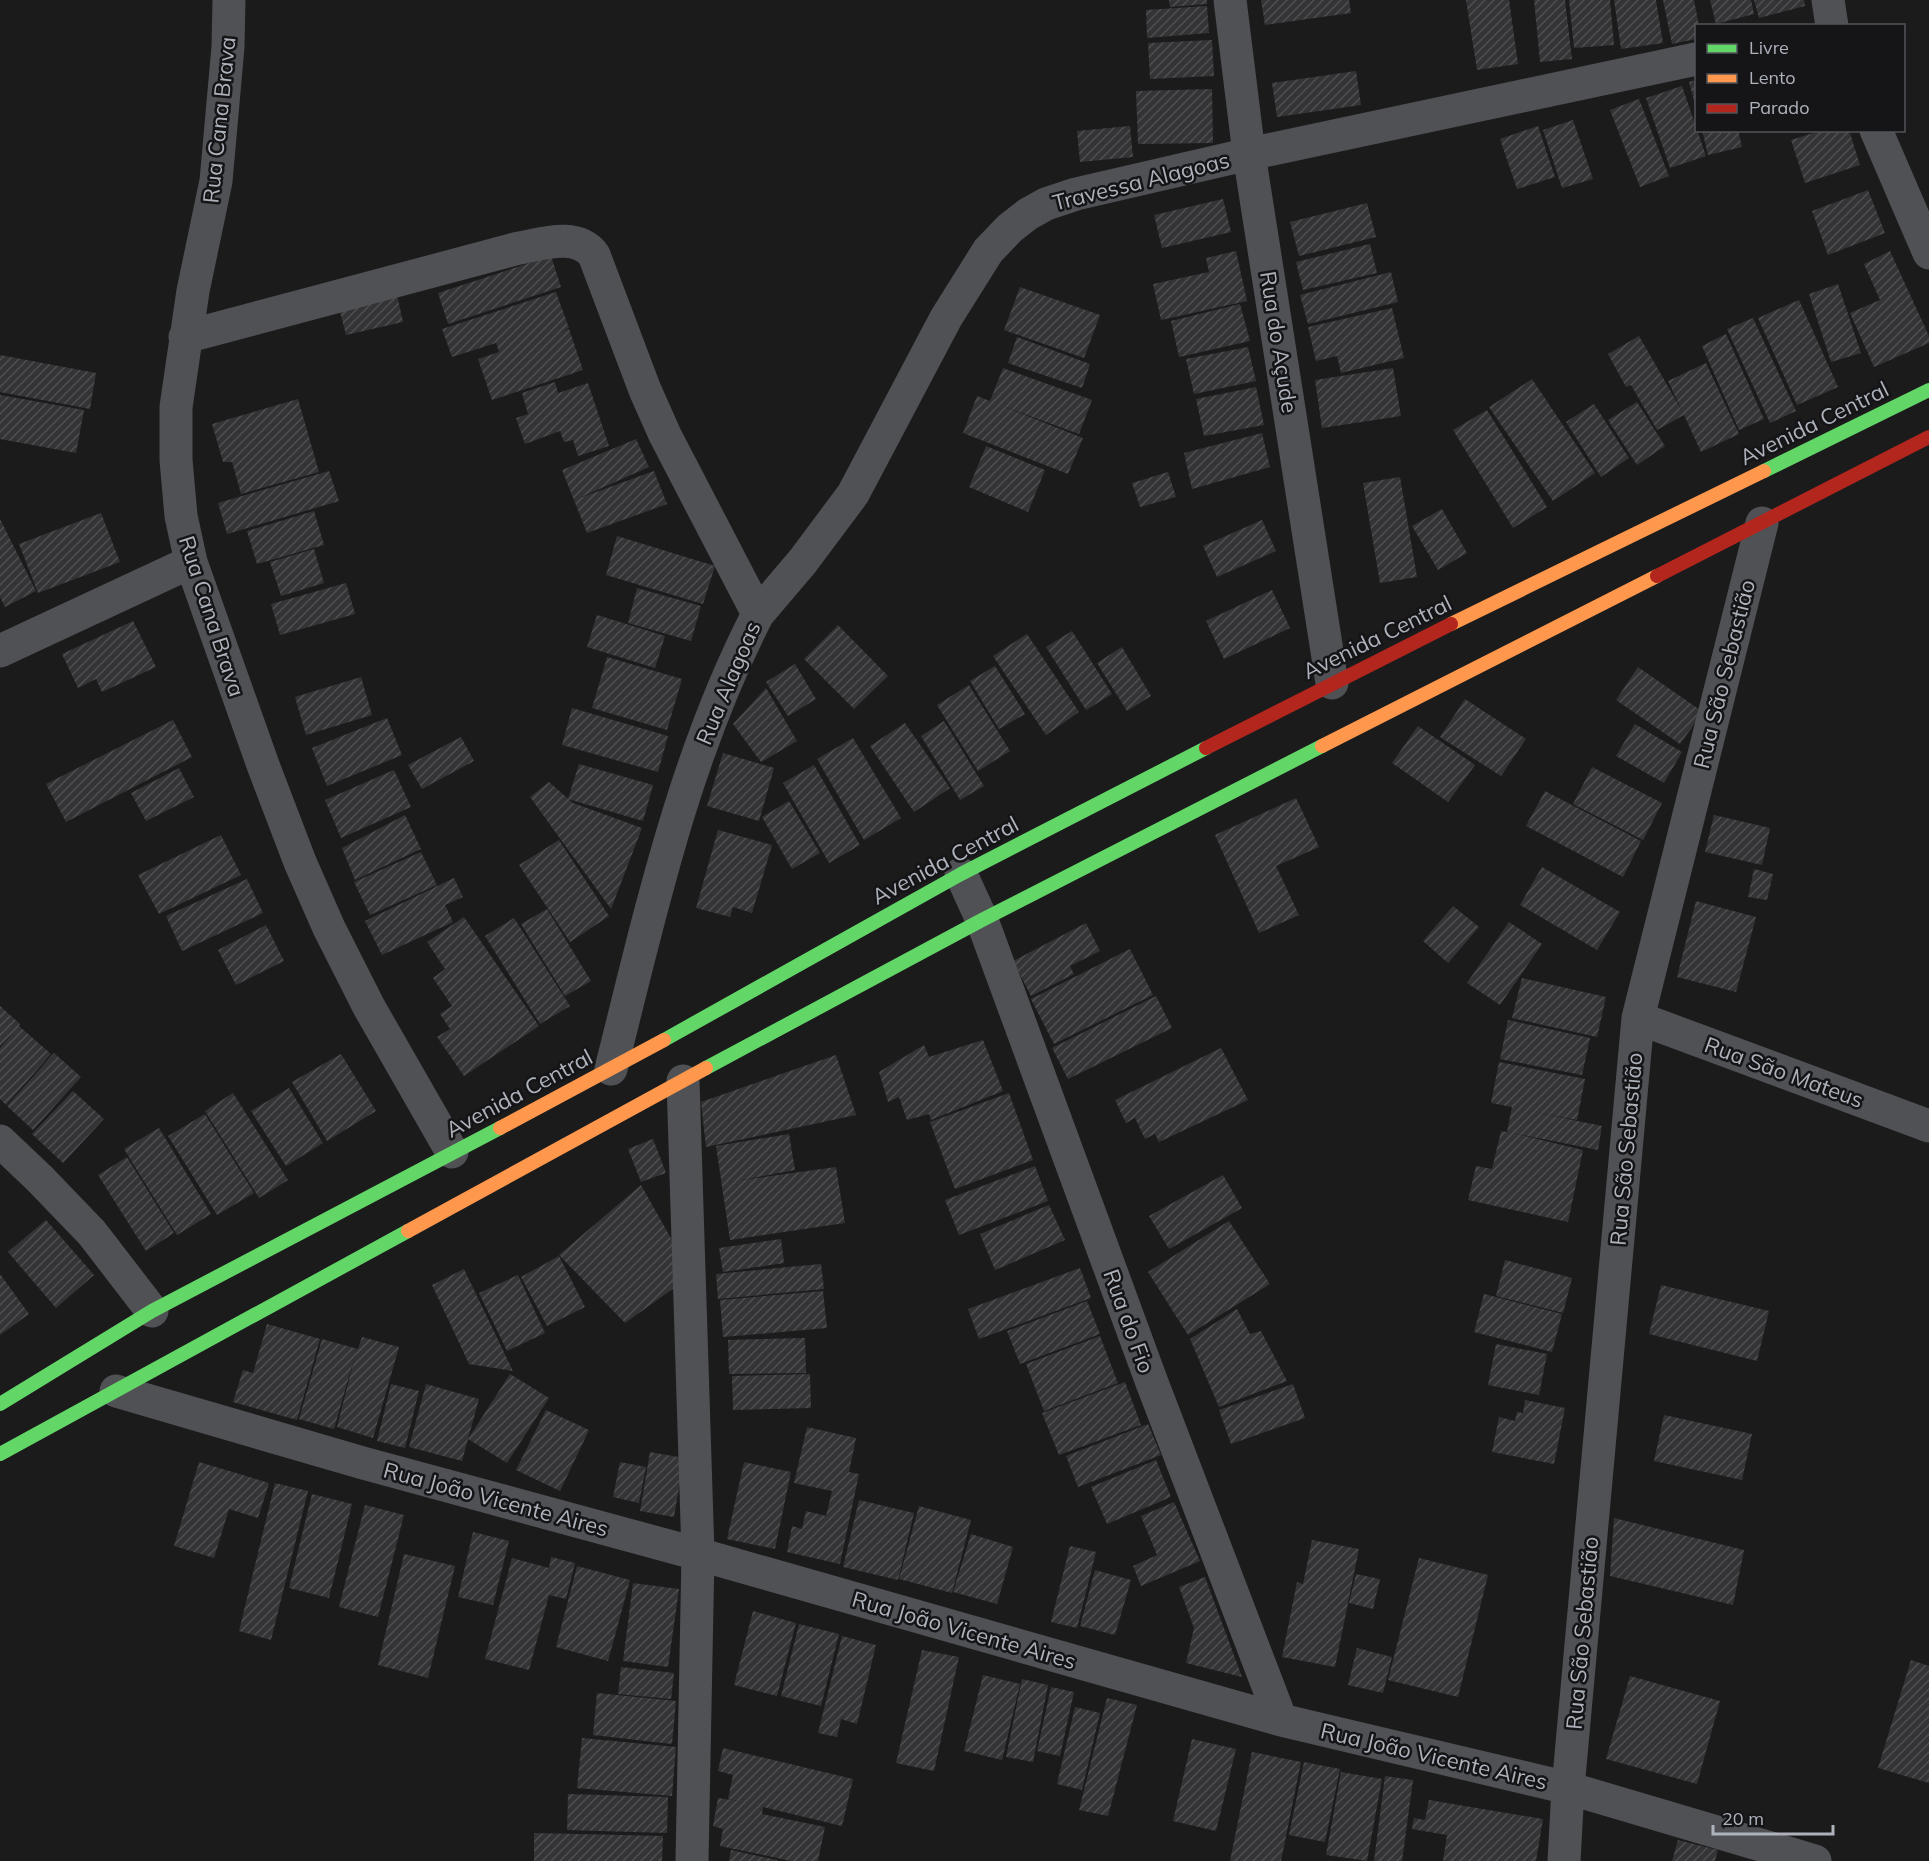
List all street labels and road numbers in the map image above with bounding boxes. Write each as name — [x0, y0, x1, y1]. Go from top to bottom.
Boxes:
street label: Rua Cana Brava — [196, 35, 242, 205]
street label: Travessa Alagoas — [1050, 145, 1232, 217]
street label: Rua do Açude — [1254, 269, 1304, 415]
street label: Avenida Central — [1735, 375, 1893, 471]
street label: Rua Cana Brava — [173, 532, 251, 700]
street label: Rua São Sebastião — [1687, 577, 1761, 771]
street label: Avenida Central — [1298, 589, 1456, 685]
street label: Rua Alagoas — [689, 617, 767, 749]
street label: Avenida Central — [867, 809, 1023, 911]
street label: Rua São Mateus — [1701, 1030, 1867, 1114]
street label: Avenida Central — [441, 1042, 597, 1144]
street label: Rua São Sebastião — [1604, 1051, 1648, 1247]
street label: Rua do Fio — [1097, 1265, 1161, 1377]
street label: Rua João Vicente Aires — [380, 1455, 612, 1543]
street label: Rua São Sebastião — [1560, 1535, 1604, 1731]
street label: Rua João Vicente Aires — [849, 1585, 1079, 1675]
street label: Rua João Vicente Aires — [1318, 1716, 1550, 1796]

